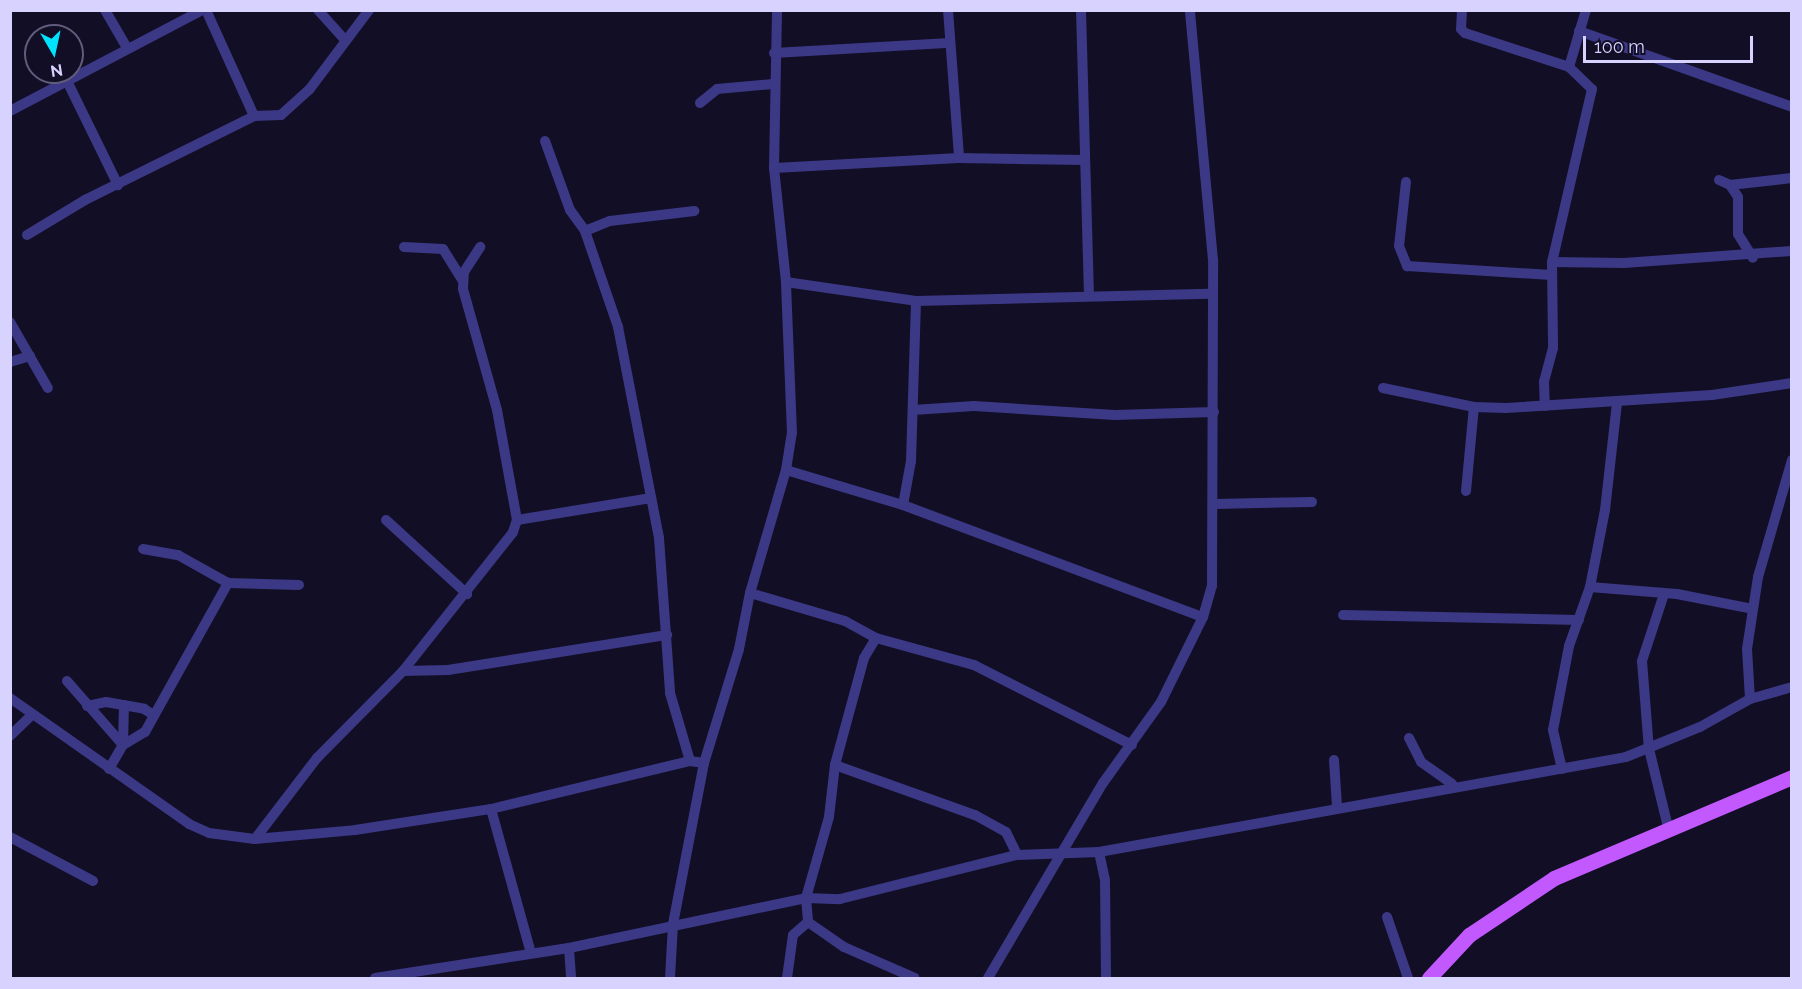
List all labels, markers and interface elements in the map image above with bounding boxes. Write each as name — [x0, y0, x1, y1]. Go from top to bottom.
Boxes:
north arrow — [24, 24, 84, 84]
scale bar — [1586, 24, 1756, 62]
text: 100 m — [1594, 36, 1645, 57]
text: N — [49, 60, 64, 81]

